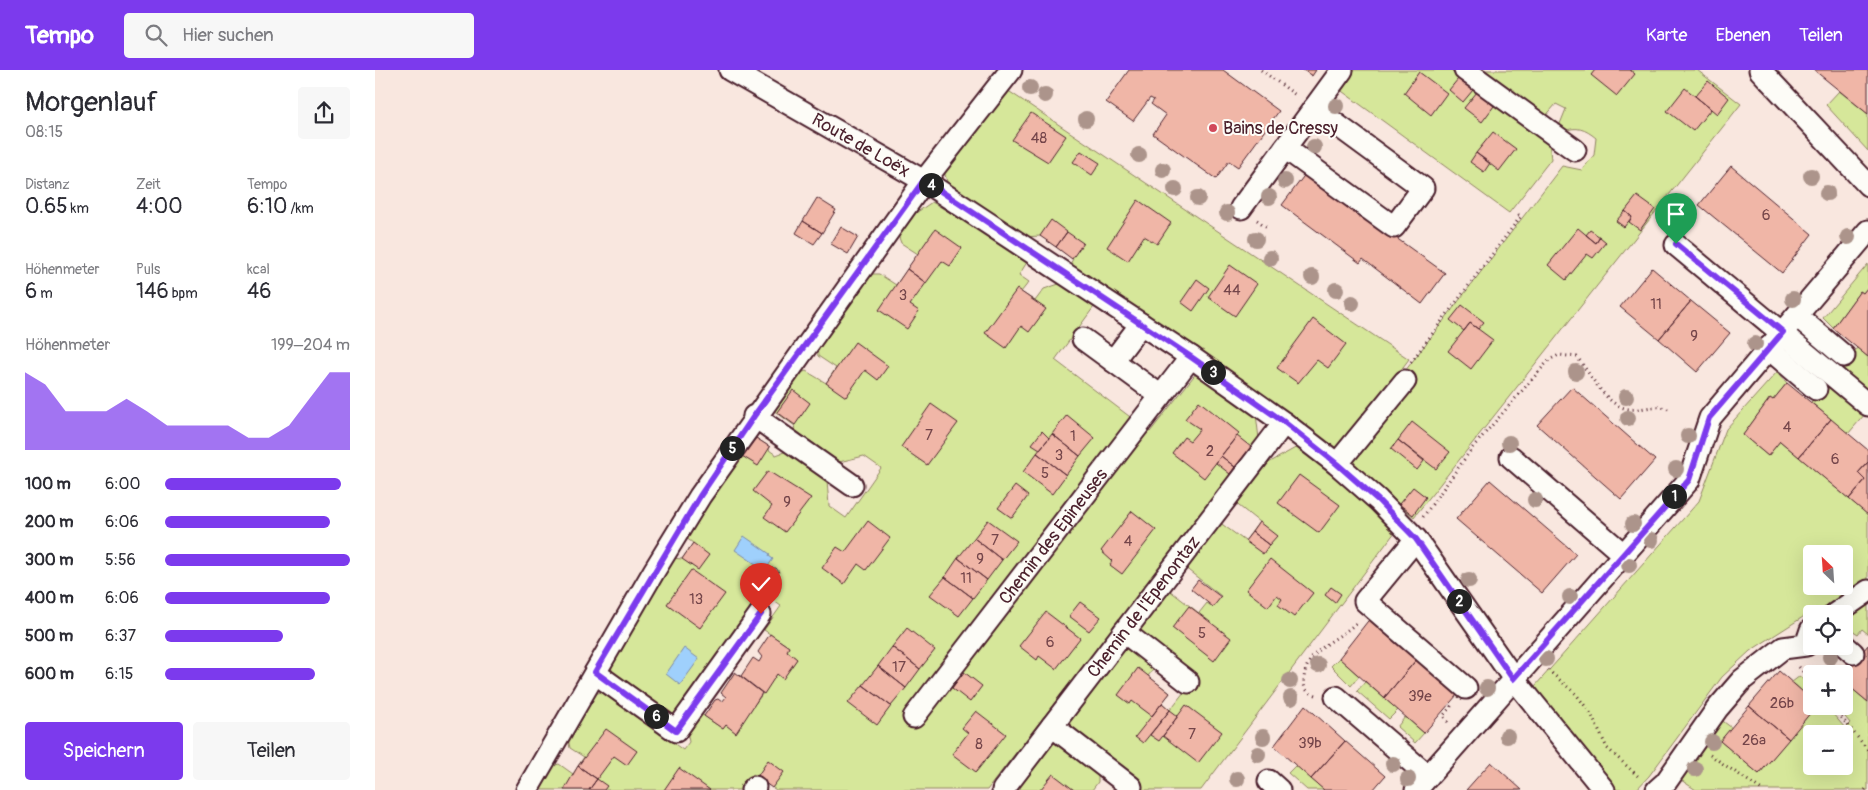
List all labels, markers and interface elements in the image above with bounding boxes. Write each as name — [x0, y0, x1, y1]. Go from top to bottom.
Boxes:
search box — [124, 13, 474, 58]
text: Tempo — [25, 21, 94, 50]
icon: search — [142, 21, 170, 49]
text: Hier suchen — [182, 23, 274, 47]
text: Karte — [1646, 24, 1687, 47]
text: Ebenen — [1715, 24, 1771, 47]
text: Teilen — [1799, 24, 1843, 47]
text: Morgenlauf — [25, 85, 158, 120]
button: share — [298, 87, 350, 139]
street label: Route de Loëx — [808, 108, 914, 183]
place label: Bains de Cressy — [1223, 117, 1338, 140]
text: 08:15 — [25, 122, 63, 142]
marker: Bains de Cressy — [1207, 122, 1219, 134]
house number: 48 — [1031, 129, 1048, 148]
pin: 4 — [919, 172, 943, 198]
text: Distanz — [25, 176, 69, 193]
text: Zeit — [136, 176, 161, 193]
text: Tempo — [247, 176, 287, 193]
text: 4 — [927, 177, 936, 194]
text: 0.65 — [25, 193, 68, 220]
text: 4:00 — [136, 193, 182, 220]
text: 6:10 — [247, 193, 287, 220]
pin — [1655, 193, 1697, 244]
text: km — [68, 200, 89, 217]
text: /km — [287, 200, 314, 217]
icon: arrive — [1662, 200, 1690, 228]
house number: 6 — [1762, 206, 1770, 225]
text: Höhenmeter — [25, 261, 100, 278]
text: Puls — [136, 261, 160, 278]
text: kcal — [247, 261, 270, 278]
text: 6 — [25, 278, 37, 305]
text: 146 — [136, 278, 169, 305]
text: 46 — [247, 278, 271, 305]
house number: 44 — [1223, 281, 1241, 300]
text: m — [37, 285, 53, 302]
text: bpm — [169, 285, 198, 302]
house number: 3 — [899, 286, 907, 305]
house number: 11 — [1650, 295, 1662, 314]
house number: 9 — [1690, 327, 1698, 346]
text: Höhenmeter — [25, 335, 110, 355]
text: 199–204 m — [271, 335, 350, 355]
pin: 3 — [1201, 360, 1225, 384]
text: 3 — [1210, 364, 1217, 381]
house number: 4 — [1783, 418, 1792, 437]
house number: 7 — [925, 426, 933, 445]
house number: 1 — [1070, 427, 1076, 446]
pin: 5 — [719, 436, 745, 460]
text: 5 — [729, 440, 736, 457]
house number: 2 — [1206, 442, 1214, 461]
house number: 3 — [1055, 446, 1063, 465]
house number: 6 — [1831, 450, 1839, 469]
street label: Chemin des Epineuses — [994, 464, 1113, 609]
house number: 5 — [1041, 464, 1049, 483]
text: 100 m — [25, 474, 71, 494]
text: 6:00 — [105, 474, 140, 494]
pin: 1 — [1661, 484, 1687, 508]
text: 1 — [1672, 488, 1677, 505]
house number: 9 — [783, 493, 791, 512]
text: 200 m — [25, 512, 73, 532]
text: 6:06 — [105, 512, 139, 532]
house number: 7 — [991, 531, 999, 550]
street label: Chemin de l'Epenontaz — [1082, 531, 1205, 682]
house number: 4 — [1124, 532, 1133, 551]
north arrow — [1803, 545, 1853, 595]
map controls — [1803, 545, 1853, 775]
text: 300 m — [25, 550, 73, 570]
text: 5:56 — [105, 550, 136, 570]
house number: 9 — [976, 550, 984, 569]
pin — [740, 563, 782, 614]
house number: 11 — [960, 569, 972, 588]
icon: check — [747, 570, 775, 598]
text: 400 m — [25, 588, 74, 608]
text: 6:06 — [105, 588, 139, 608]
pin: 2 — [1447, 588, 1471, 614]
house number: 13 — [689, 590, 703, 609]
text: 2 — [1456, 593, 1463, 610]
button: locate — [1803, 605, 1853, 655]
house number: 5 — [1198, 624, 1206, 643]
text: 500 m — [25, 626, 73, 646]
text: 6:37 — [105, 626, 136, 646]
house number: 6 — [1046, 633, 1054, 652]
house number: 17 — [892, 658, 906, 677]
text: 600 m — [25, 664, 74, 684]
text: 6:15 — [105, 664, 134, 684]
button: + — [1803, 665, 1853, 715]
house number: 39e — [1408, 687, 1432, 706]
house number: 26b — [1770, 694, 1794, 713]
pin: 6 — [643, 704, 669, 728]
text: 6 — [652, 708, 661, 725]
button: Speichern — [25, 722, 183, 780]
button: Teilen — [193, 722, 350, 780]
house number: 7 — [1188, 725, 1196, 744]
button: − — [1803, 725, 1853, 775]
house number: 26a — [1742, 731, 1766, 750]
house number: 39b — [1298, 734, 1322, 753]
house number: 8 — [975, 735, 983, 754]

